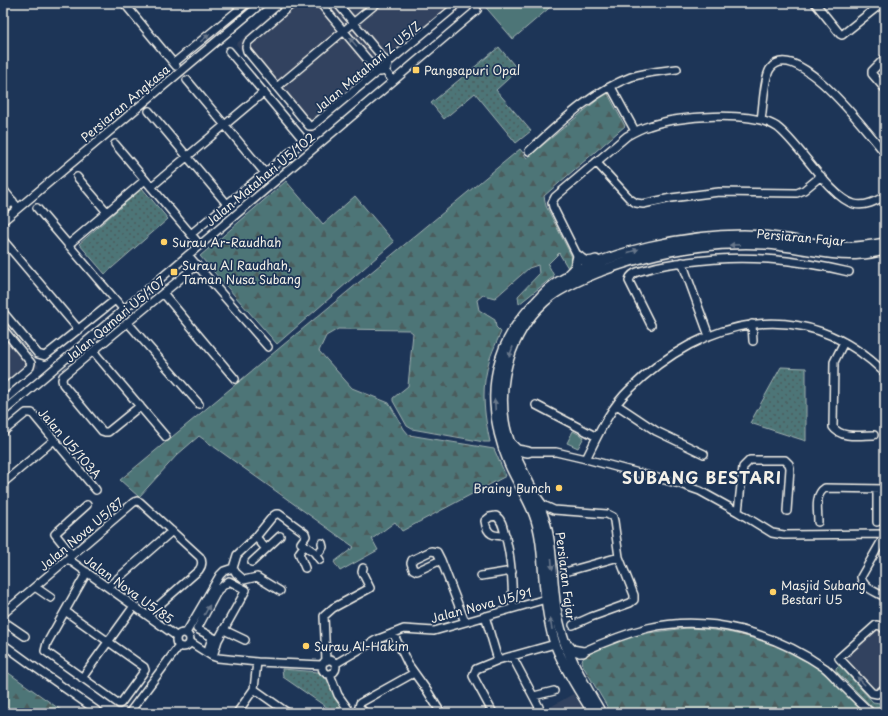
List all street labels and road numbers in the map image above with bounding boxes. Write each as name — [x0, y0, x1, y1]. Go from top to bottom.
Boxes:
street label: Jalan Matahari Z U5/Z — [310, 17, 424, 117]
street label: Persiaran Angkasa — [77, 60, 174, 146]
street label: Jalan Matahari U5/102 — [201, 128, 319, 230]
street label: Persiaran Fajar — [756, 224, 847, 250]
street label: Jalan Qamari U5/107 — [61, 271, 169, 366]
street label: Jalan U5/103A — [34, 404, 106, 483]
street label: Jalan Nova U5/87 — [35, 493, 127, 575]
street label: Persiaran Fajar — [552, 531, 580, 622]
street label: Jalan Nova U5/85 — [81, 550, 177, 628]
street label: Jalan Nova U5/91 — [428, 583, 534, 627]

